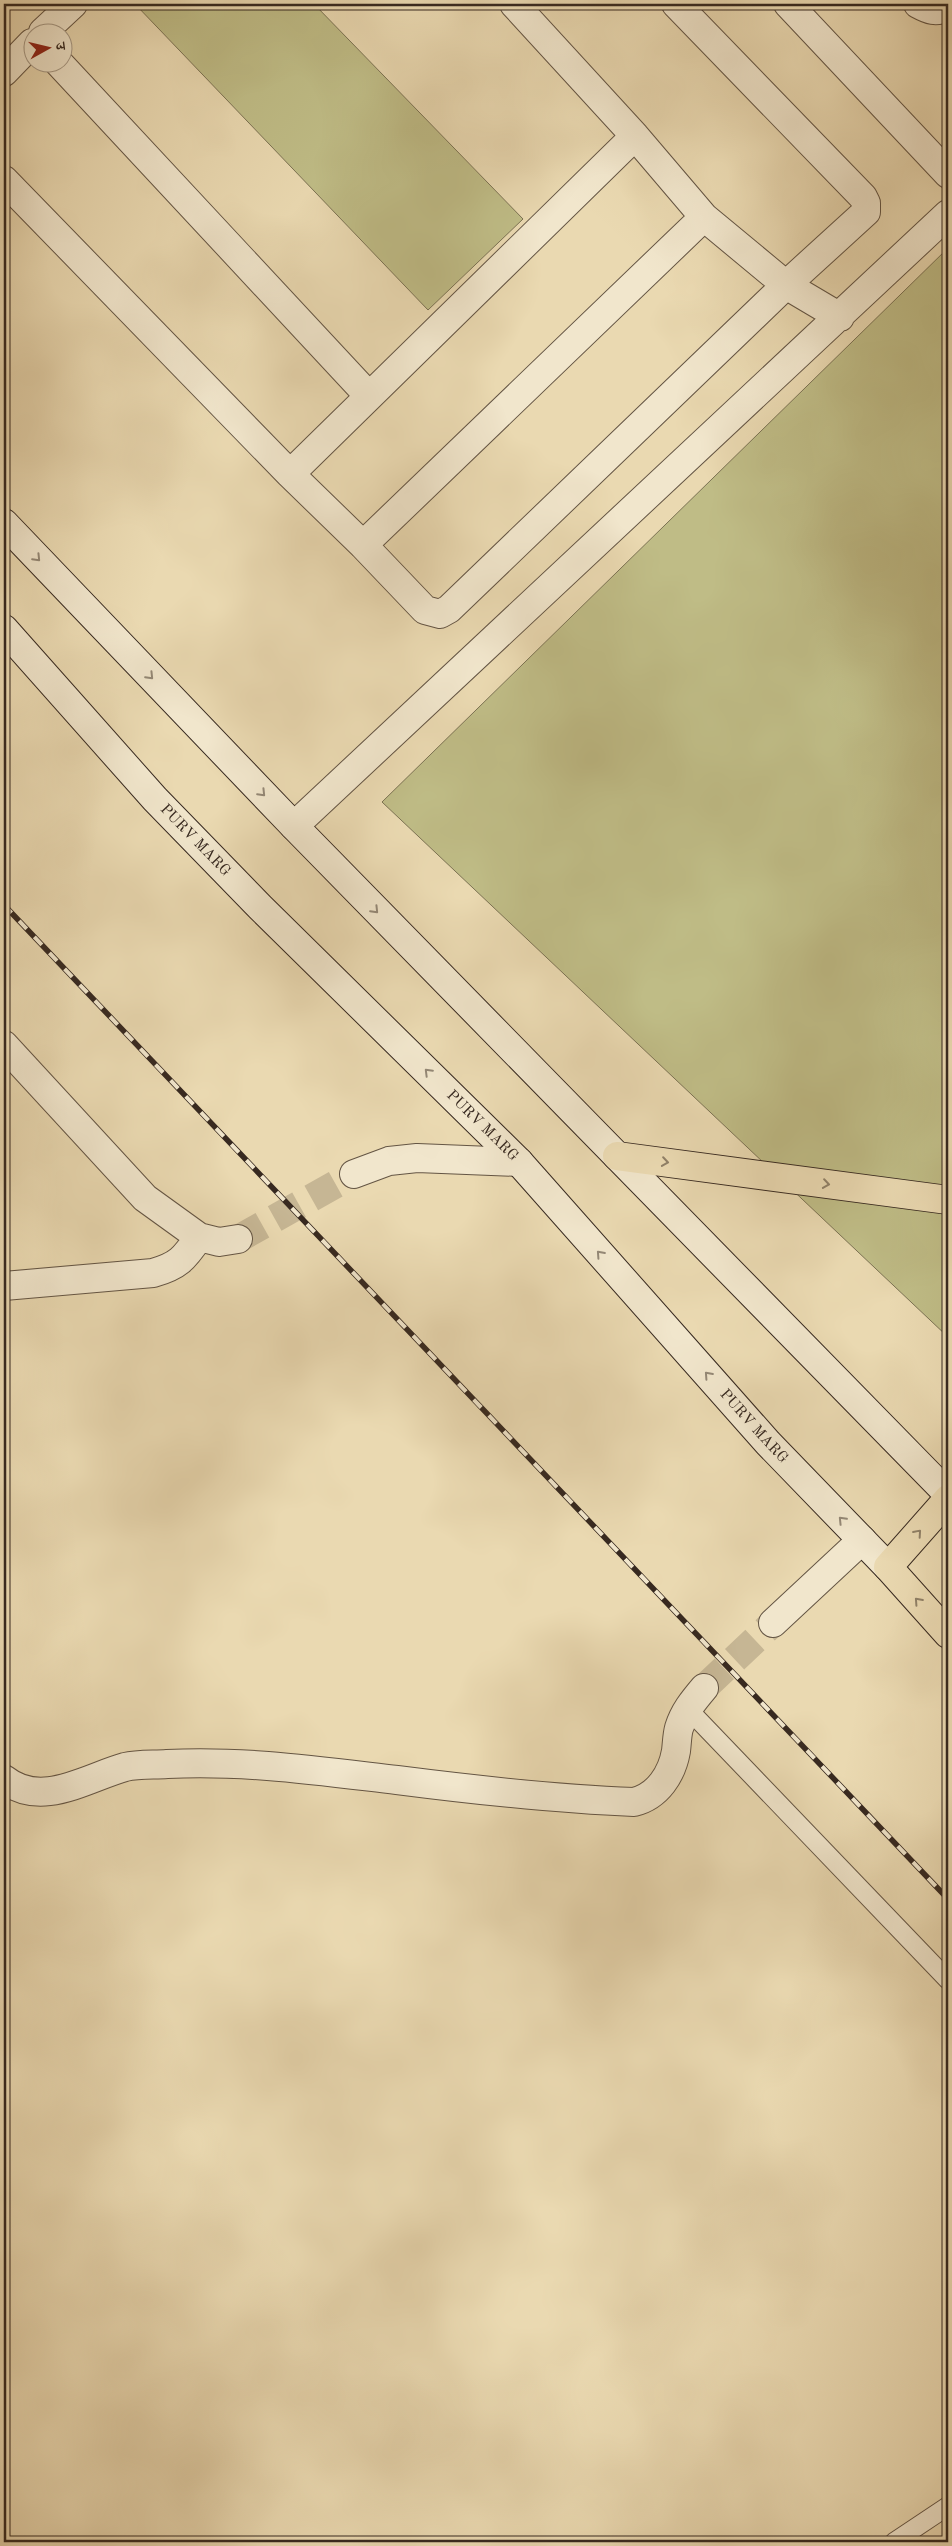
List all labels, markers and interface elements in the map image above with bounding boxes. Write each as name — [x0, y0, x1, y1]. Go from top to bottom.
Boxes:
north arrow — [22, 22, 72, 72]
text: उ — [52, 41, 67, 52]
one-way arrow — [31, 553, 40, 562]
one-way arrow — [144, 670, 153, 679]
one-way arrow — [256, 787, 265, 796]
street label: PURV MARG — [157, 801, 233, 879]
one-way arrow — [370, 904, 379, 913]
one-way arrow — [424, 1069, 433, 1078]
street label: PURV MARG — [444, 1088, 521, 1164]
one-way arrow — [661, 1157, 670, 1167]
one-way arrow — [823, 1178, 831, 1189]
one-way arrow — [596, 1250, 605, 1259]
one-way arrow — [704, 1372, 713, 1381]
street label: PURV MARG — [717, 1387, 791, 1466]
one-way arrow — [839, 1516, 848, 1525]
one-way arrow — [913, 1530, 922, 1539]
one-way arrow — [915, 1597, 924, 1606]

